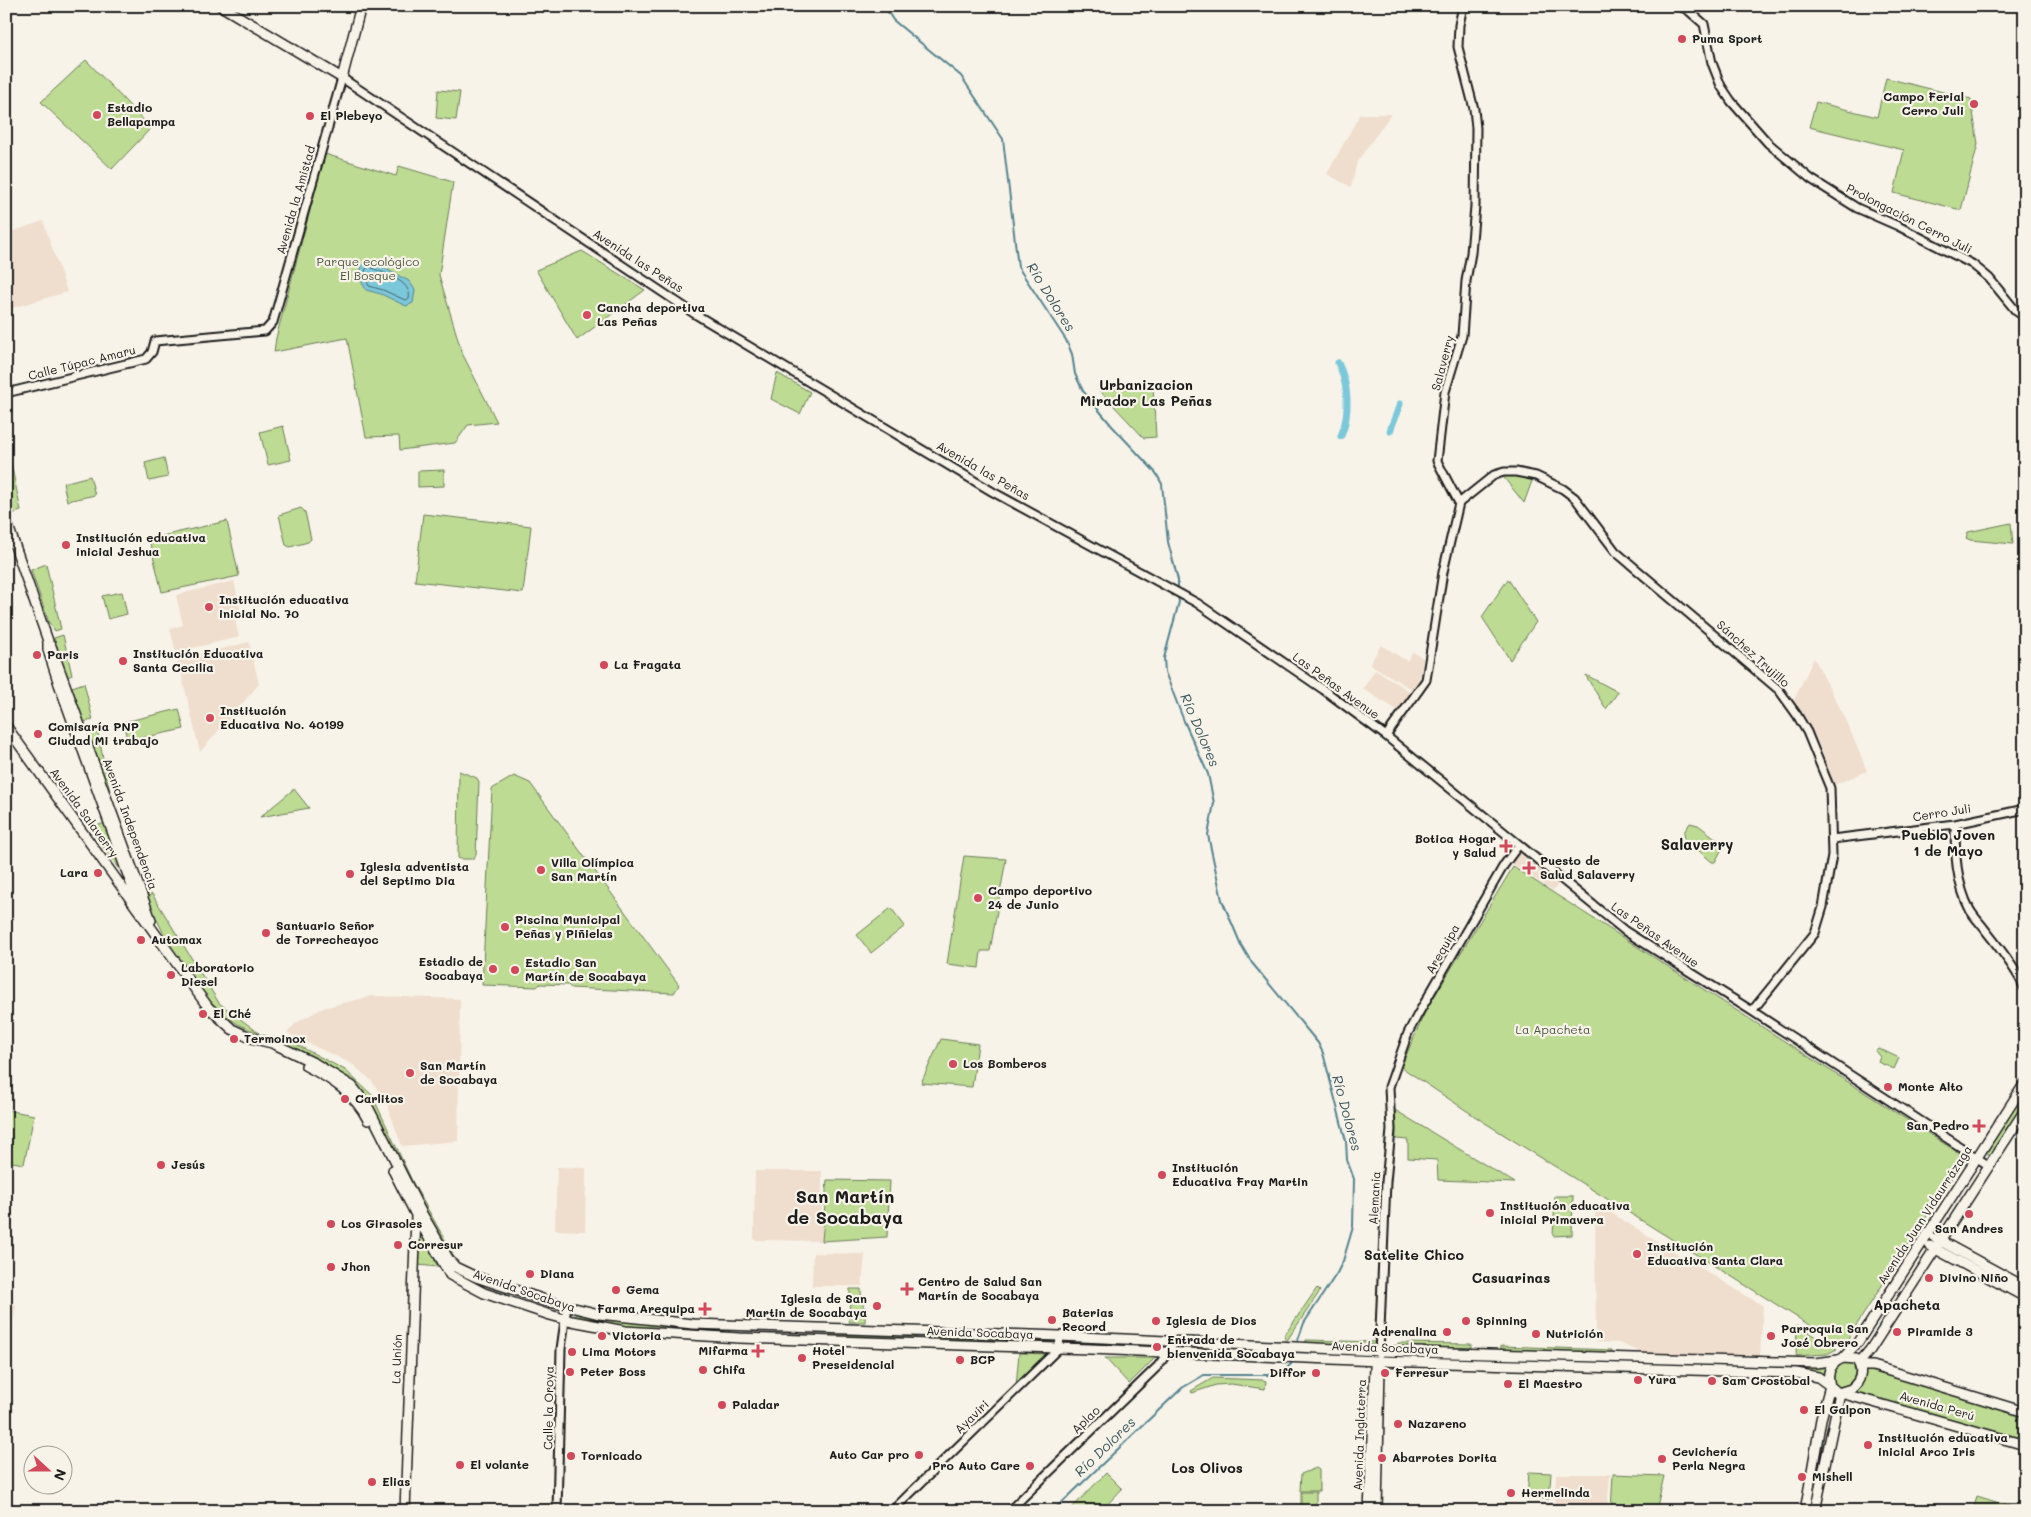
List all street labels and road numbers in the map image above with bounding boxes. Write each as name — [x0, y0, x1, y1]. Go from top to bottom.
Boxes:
street label: Avenida la Amistad — [272, 143, 318, 256]
street label: Prolongación Cerro Juli — [1844, 179, 1975, 257]
street label: Avenida las Peñas — [590, 225, 687, 296]
street label: Salaverry — [1427, 333, 1457, 392]
street label: Calle Túpac Amaru — [26, 341, 137, 383]
street label: Avenida las Peñas — [934, 437, 1033, 503]
street label: Sánchez Trujillo — [1714, 616, 1793, 690]
street label: Las Peñas Avenue — [1290, 648, 1383, 722]
street label: Avenida Independencia — [100, 756, 162, 891]
street label: Avenida Salaverry — [47, 764, 123, 860]
street label: Cerro Juli — [1912, 800, 1972, 825]
street label: Las Peñas Avenue — [1609, 898, 1703, 970]
street label: Arequipa — [1422, 921, 1463, 976]
street label: Avenida Juan Vidaurrázaga — [1873, 1142, 1975, 1287]
street label: Alemania — [1365, 1171, 1383, 1225]
street label: Avenida Socabaya — [471, 1265, 578, 1315]
street label: Avenida Socabaya — [926, 1322, 1034, 1342]
street label: La Unión — [387, 1334, 405, 1384]
street label: Avenida Socabaya — [1331, 1337, 1439, 1357]
street label: Calle la Oroya — [539, 1366, 557, 1450]
street label: Avenida Inglaterra — [1349, 1379, 1369, 1491]
street label: Avenida Perú — [1898, 1387, 1977, 1423]
street label: Ayaviri — [951, 1396, 992, 1437]
street label: Aplao — [1068, 1402, 1103, 1437]

